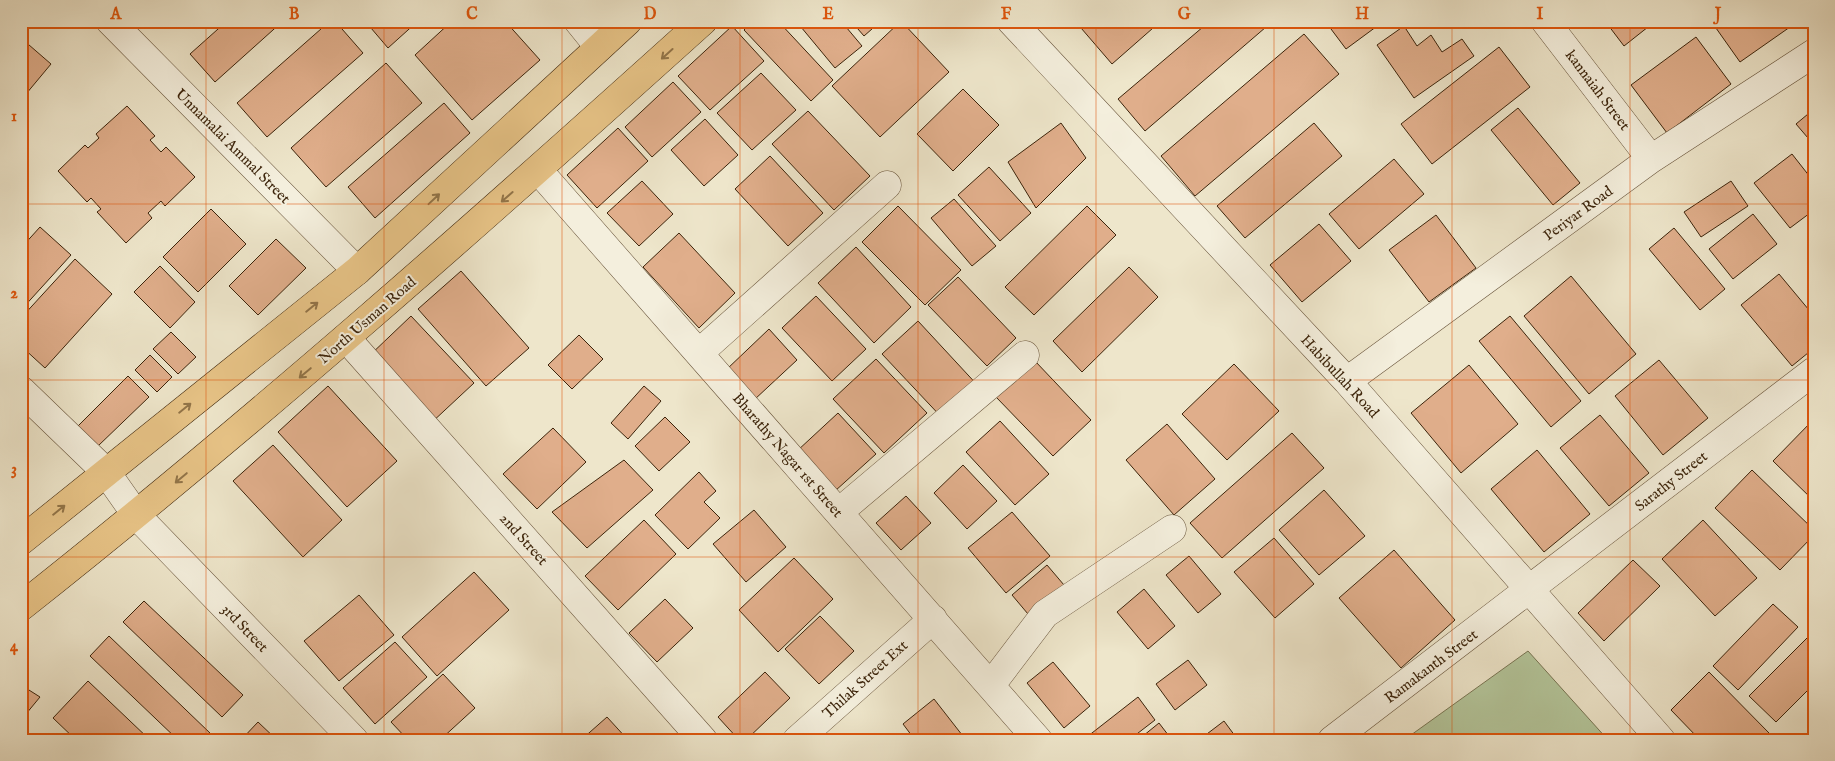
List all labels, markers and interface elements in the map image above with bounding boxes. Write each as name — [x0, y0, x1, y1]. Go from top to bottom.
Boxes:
text: A — [110, 5, 123, 25]
text: B — [289, 5, 300, 25]
text: C — [466, 5, 478, 25]
text: D — [644, 5, 657, 25]
text: E — [822, 5, 834, 25]
text: F — [1001, 5, 1012, 25]
text: G — [1178, 5, 1191, 25]
text: H — [1355, 5, 1369, 25]
text: I — [1537, 5, 1544, 25]
text: J — [1713, 5, 1722, 25]
street label: kannaiah Street — [1561, 46, 1634, 134]
one-way arrow — [660, 48, 673, 60]
street label: Unnamalai Ammal Street — [171, 85, 294, 208]
text: 1 — [11, 107, 17, 127]
street label: Periyar Road — [1540, 181, 1618, 245]
one-way arrow — [500, 192, 513, 203]
one-way arrow — [428, 194, 441, 205]
street label: North Usman Road — [315, 272, 421, 368]
text: 2 — [10, 284, 18, 304]
one-way arrow — [305, 301, 318, 312]
street label: Habibullah Road — [1296, 331, 1384, 423]
one-way arrow — [298, 367, 311, 379]
street label: Bharathy Nagar 1st Street — [728, 389, 847, 522]
one-way arrow — [179, 403, 192, 414]
street label: Sarathy Street — [1631, 447, 1711, 516]
text: 3 — [11, 460, 17, 480]
one-way arrow — [175, 473, 188, 484]
one-way arrow — [52, 505, 65, 516]
street label: 2nd Street — [495, 509, 552, 569]
street label: 3rd Street — [217, 600, 272, 656]
street label: Ramakanth Street — [1381, 625, 1482, 708]
street label: Thilak Street Ext — [819, 636, 912, 723]
text: 4 — [10, 637, 19, 657]

